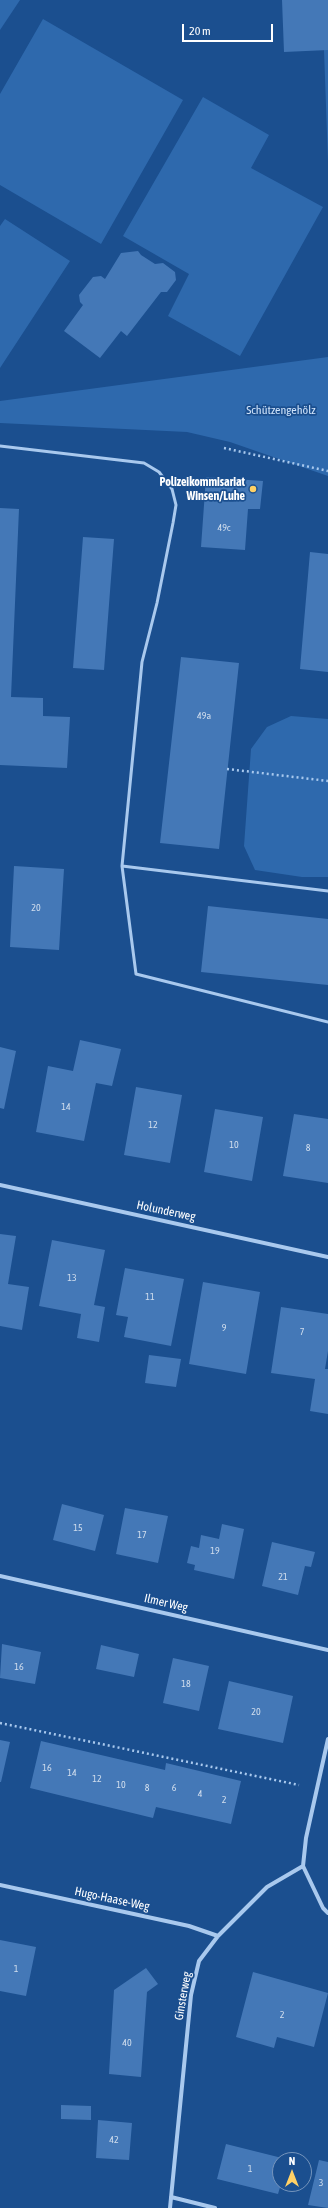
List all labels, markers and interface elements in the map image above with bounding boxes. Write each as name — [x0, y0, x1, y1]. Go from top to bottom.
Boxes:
scale bar — [184, 16, 275, 42]
text: 20 m — [189, 24, 211, 38]
park label: Schützengehölz — [246, 403, 316, 417]
place label: Polizeikommisariat Winsen/Luhe — [159, 475, 245, 503]
marker: Polizeikommisariat Winsen/Luhe — [248, 484, 258, 494]
house number: 49c — [217, 522, 231, 534]
house number: 49a — [197, 710, 211, 722]
house number: 20 — [31, 902, 41, 914]
house number: 14 — [61, 1101, 71, 1113]
house number: 12 — [148, 1119, 158, 1131]
house number: 10 — [229, 1139, 239, 1151]
house number: 8 — [306, 1142, 310, 1154]
street label: Holunderweg — [135, 1198, 197, 1224]
house number: 13 — [67, 1272, 77, 1284]
house number: 11 — [145, 1291, 155, 1303]
house number: 9 — [222, 1322, 226, 1334]
house number: 7 — [300, 1326, 304, 1338]
house number: 15 — [73, 1522, 83, 1534]
house number: 17 — [137, 1529, 147, 1541]
house number: 19 — [210, 1545, 220, 1557]
house number: 21 — [278, 1571, 288, 1583]
street label: Ilmer Weg — [143, 1591, 189, 1615]
house number: 16 — [14, 1661, 24, 1673]
house number: 18 — [181, 1678, 191, 1690]
house number: 20 — [251, 1706, 261, 1718]
house number: 16 — [42, 1762, 52, 1774]
house number: 14 — [67, 1767, 77, 1779]
house number: 12 — [92, 1773, 102, 1785]
house number: 10 — [116, 1779, 126, 1791]
house number: 8 — [145, 1782, 149, 1794]
house number: 6 — [172, 1782, 176, 1794]
house number: 4 — [198, 1788, 202, 1800]
house number: 2 — [222, 1794, 226, 1806]
street label: Hugo-Haase-Weg — [73, 1884, 151, 1914]
house number: 1 — [14, 1963, 18, 1975]
street label: Ginsterweg — [172, 1971, 194, 2021]
house number: 2 — [280, 2009, 284, 2021]
house number: 40 — [122, 2037, 132, 2049]
house number: 42 — [109, 2134, 119, 2146]
north arrow — [272, 2152, 312, 2192]
text: N — [289, 2155, 295, 2167]
house number: 1 — [248, 2163, 252, 2175]
house number: 3 — [319, 2177, 323, 2189]

